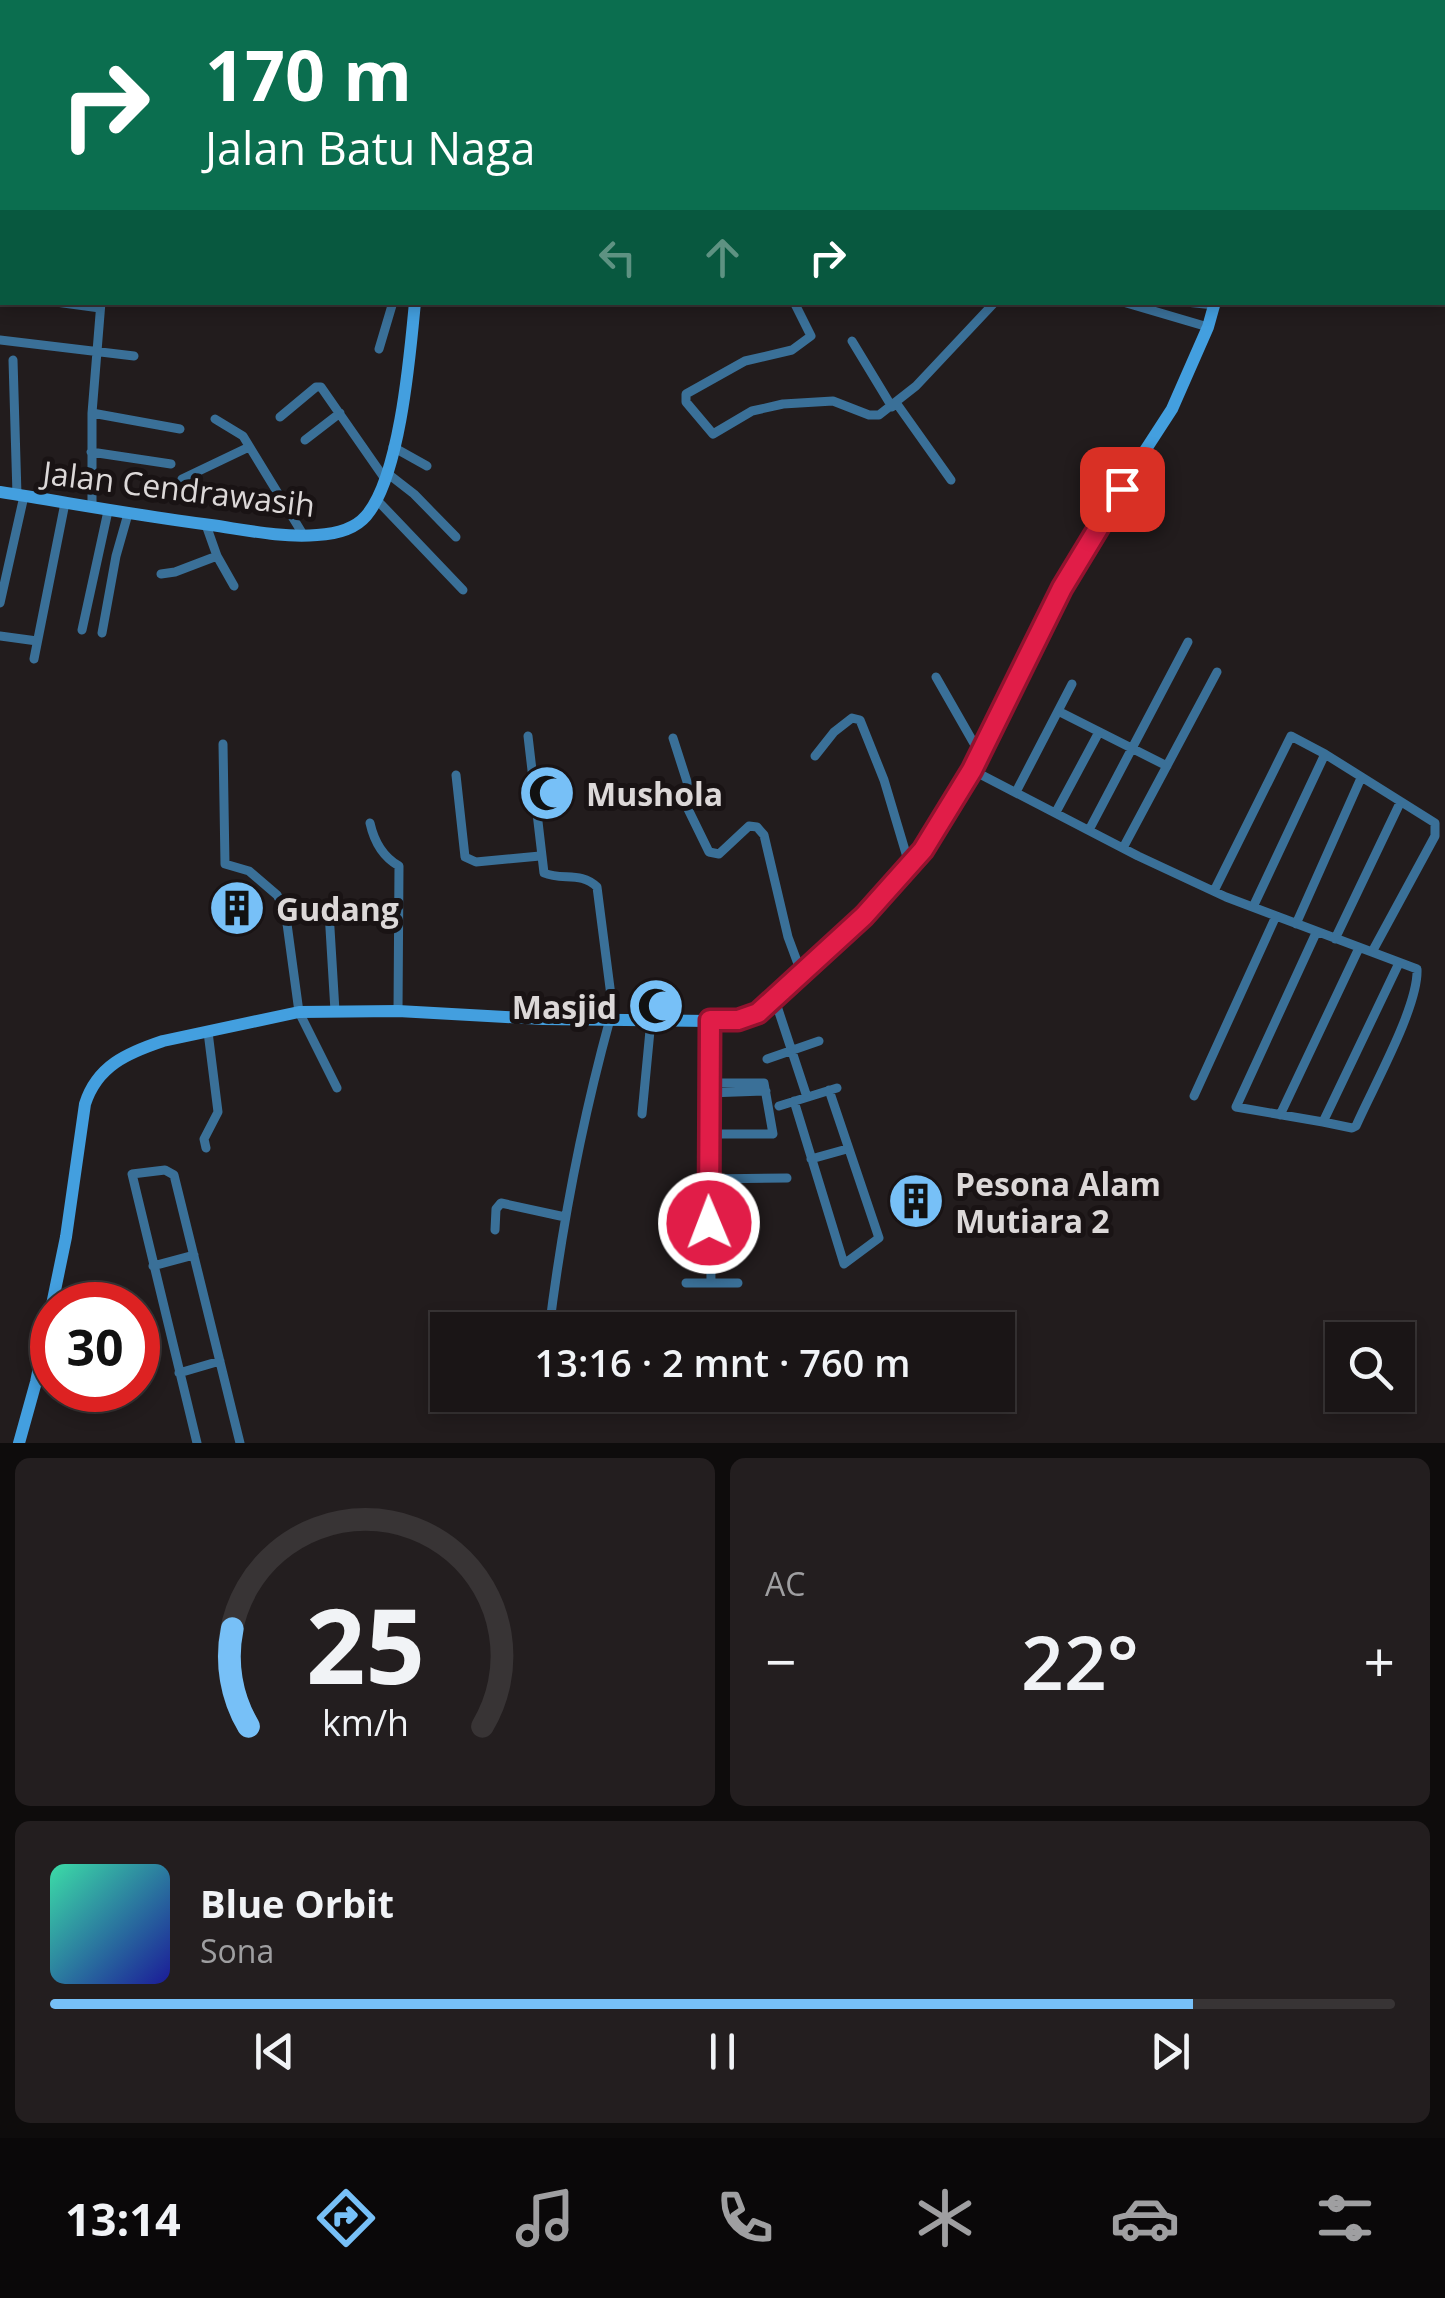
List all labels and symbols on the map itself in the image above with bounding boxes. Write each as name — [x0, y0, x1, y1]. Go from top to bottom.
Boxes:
pin — [1080, 447, 1165, 532]
street label: Jalan Cendrawasih — [37, 450, 318, 526]
mosque icon: Mushola — [517, 763, 577, 823]
place label: Mushola — [586, 772, 723, 815]
building icon: Gudang — [207, 878, 267, 938]
place label: Gudang — [276, 887, 399, 930]
mosque icon: Masjid — [626, 976, 686, 1036]
place label: Masjid — [512, 985, 617, 1028]
place label: Pesona Alam Mutiara 2 — [955, 1162, 1161, 1242]
position arrow — [657, 1171, 761, 1275]
building icon: Pesona Alam Mutiara 2 — [886, 1171, 946, 1231]
speed limit sign: 30 — [30, 1282, 160, 1412]

